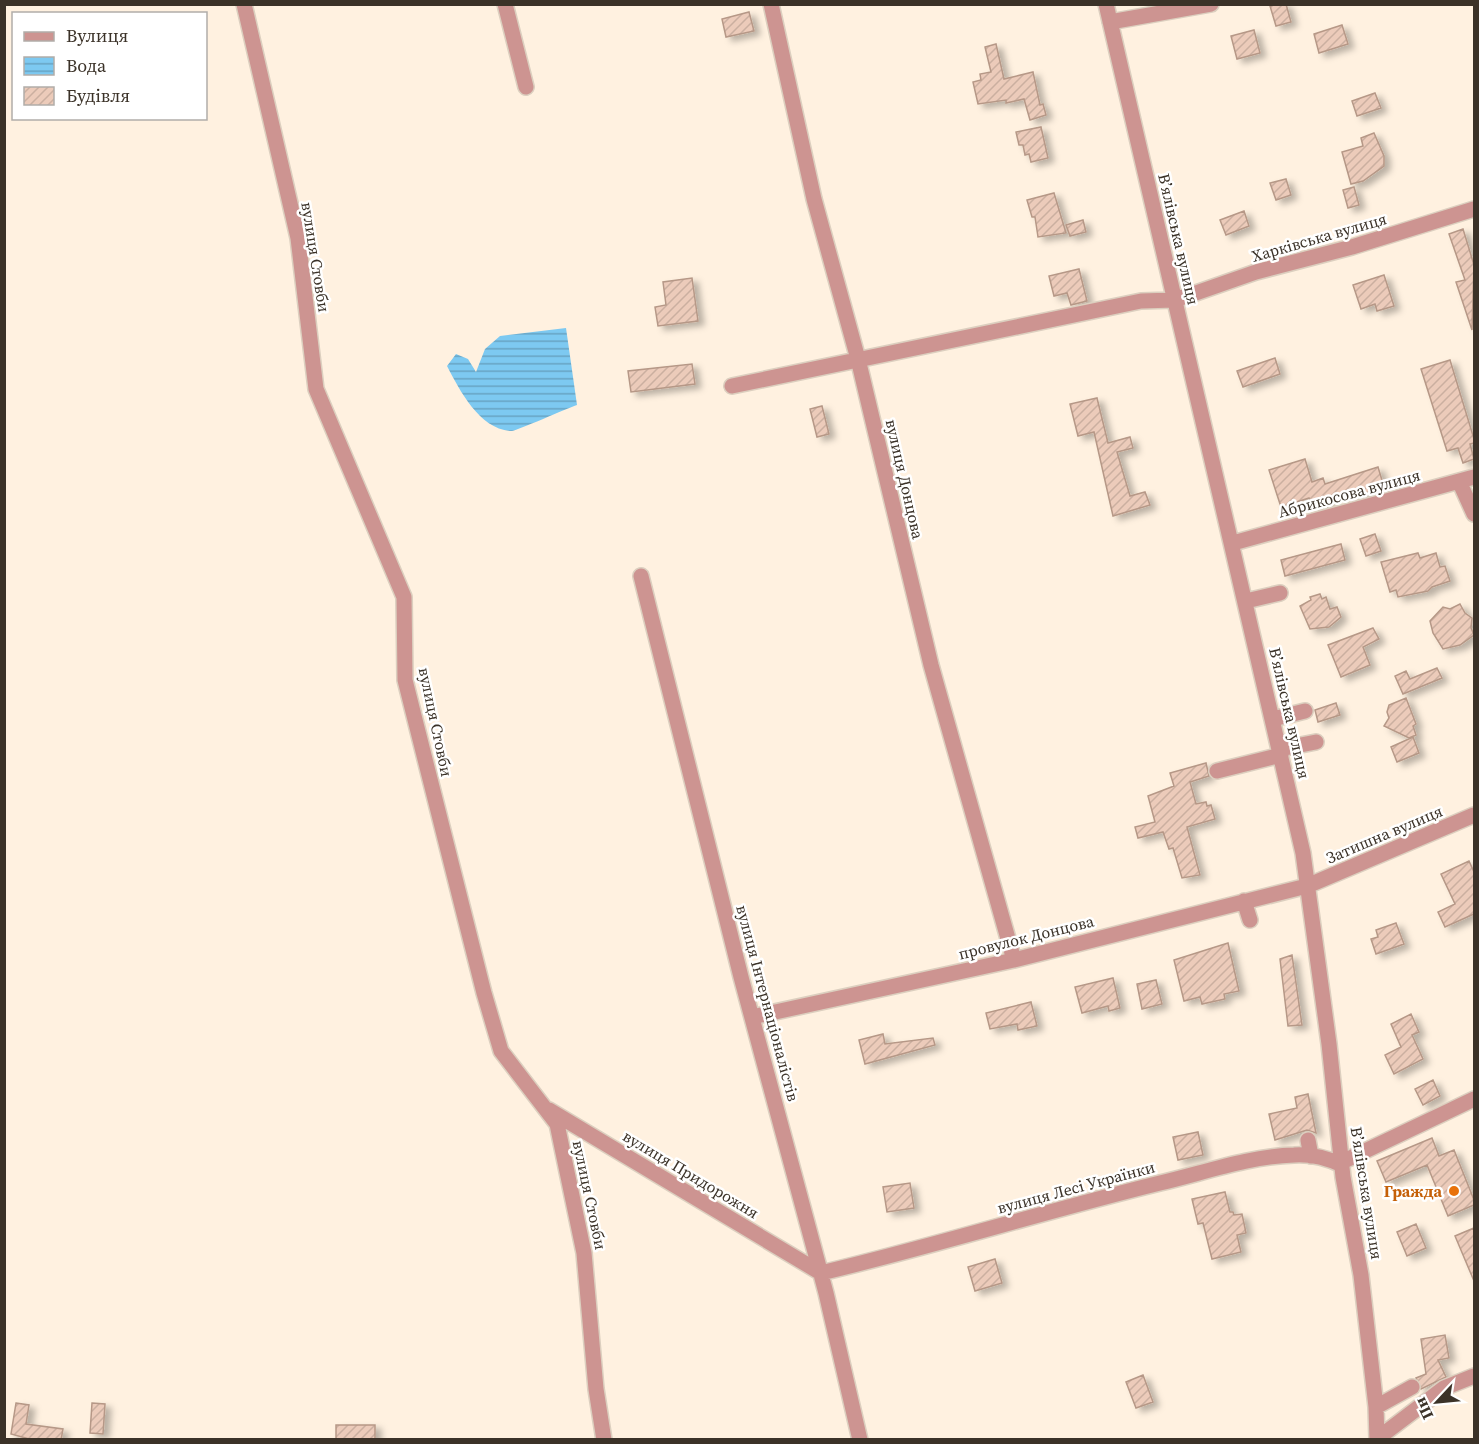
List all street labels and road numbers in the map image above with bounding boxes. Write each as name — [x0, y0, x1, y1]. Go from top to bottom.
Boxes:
street label: В’ялівська вулиця — [1153, 171, 1205, 307]
street label: вулиця Стовби — [296, 200, 336, 314]
street label: Харківська вулиця — [1249, 207, 1389, 267]
street label: вулиця Донцова — [881, 417, 930, 542]
street label: Абрикосова вулиця — [1275, 463, 1423, 523]
street label: В’ялівська вулиця — [1264, 645, 1316, 781]
street label: вулиця Стовби — [414, 665, 458, 779]
street label: Затишна вулиця — [1322, 799, 1446, 869]
street label: вулиця Інтернаціоналістів — [731, 902, 805, 1104]
street label: провулок Донцова — [956, 909, 1097, 964]
street label: вулиця Придорожня — [619, 1125, 763, 1223]
street label: В’ялівська вулиця — [1346, 1125, 1388, 1261]
street label: вулиця Стовби — [568, 1138, 612, 1252]
street label: вулиця Лесі Українки — [995, 1155, 1157, 1219]

